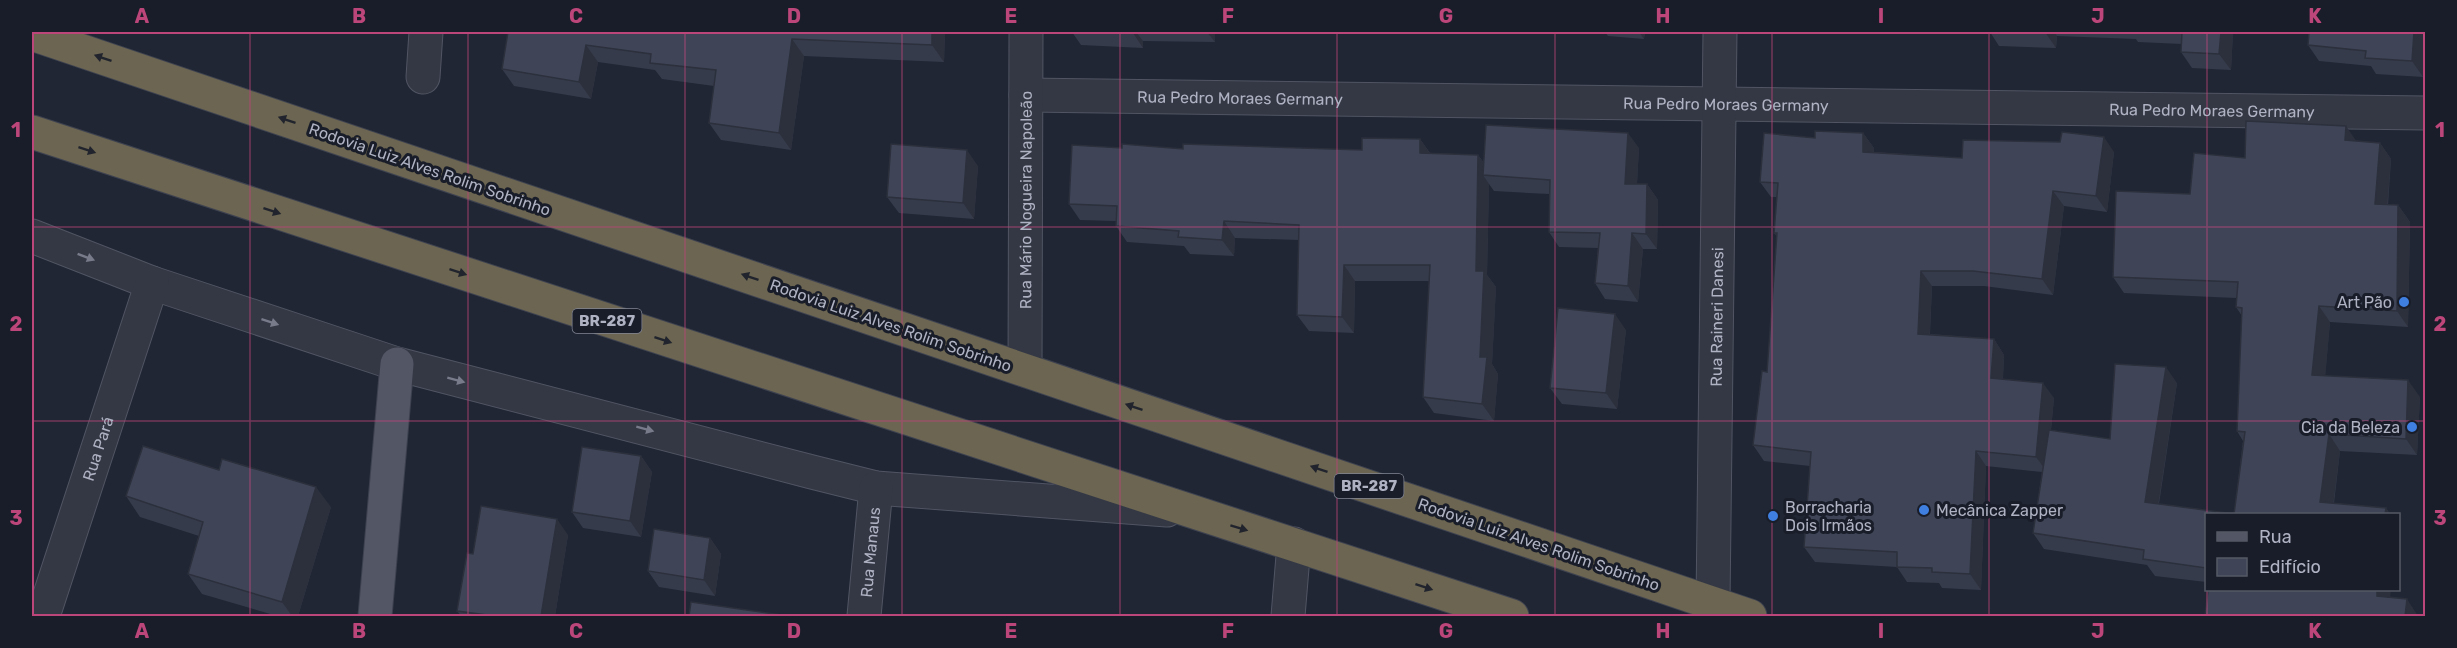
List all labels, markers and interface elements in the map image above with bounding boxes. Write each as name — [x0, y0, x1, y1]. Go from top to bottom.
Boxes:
text: A — [135, 4, 150, 28]
text: B — [352, 4, 366, 28]
text: C — [569, 4, 583, 28]
text: D — [787, 4, 801, 28]
text: E — [1005, 4, 1017, 28]
text: F — [1222, 4, 1234, 28]
text: G — [1439, 4, 1453, 28]
text: H — [1656, 4, 1670, 28]
text: I — [1878, 4, 1884, 28]
text: J — [2091, 4, 2105, 28]
text: K — [2308, 4, 2322, 28]
one-way arrow — [94, 52, 112, 62]
street label: Rua Pedro Moraes Germany — [1137, 87, 1343, 109]
street label: Rua Mário Nogueira Napoleão — [1016, 91, 1036, 309]
street label: Rua Pedro Moraes Germany — [1623, 94, 1829, 115]
street label: Rua Pedro Moraes Germany — [2109, 100, 2315, 122]
one-way arrow — [278, 115, 296, 125]
text: 1 — [11, 118, 21, 142]
text: 1 — [2435, 118, 2445, 142]
street label: Rodovia Luiz Alves Rolim Sobrinho — [307, 119, 553, 220]
one-way arrow — [78, 146, 96, 155]
one-way arrow — [263, 207, 281, 216]
street label: Rua Raineri Danesi — [1707, 247, 1727, 387]
one-way arrow — [77, 253, 95, 262]
one-way arrow — [449, 268, 467, 277]
one-way arrow — [741, 272, 759, 282]
street label: Rodovia Luiz Alves Rolim Sobrinho — [768, 275, 1014, 376]
place label: Art Pão — [2337, 293, 2392, 312]
marker: Art Pão — [2397, 295, 2411, 309]
road number: BR-287 — [572, 309, 642, 333]
text: 2 — [10, 312, 23, 336]
text: 2 — [2434, 312, 2447, 336]
one-way arrow — [261, 318, 279, 327]
one-way arrow — [654, 335, 672, 345]
one-way arrow — [447, 375, 465, 385]
one-way arrow — [1125, 402, 1143, 411]
street label: Rua Pará — [79, 414, 118, 484]
place label: Cia da Beleza — [2301, 418, 2400, 437]
marker: Cia da Beleza — [2405, 420, 2419, 434]
one-way arrow — [636, 424, 654, 434]
one-way arrow — [1310, 464, 1328, 474]
road number: BR-287 — [1334, 474, 1404, 498]
street label: Rodovia Luiz Alves Rolim Sobrinho — [1416, 494, 1662, 595]
place label: Borracharia Dois Irmãos — [1785, 498, 1872, 535]
place label: Mecânica Zapper — [1936, 501, 2063, 520]
marker: Mecânica Zapper — [1917, 503, 1931, 517]
text: 3 — [9, 506, 23, 530]
street label: Rua Manaus — [857, 506, 884, 598]
text: 3 — [2433, 506, 2447, 530]
marker: Borracharia Dois Irmãos — [1766, 509, 1780, 523]
legend — [2205, 513, 2400, 591]
one-way arrow — [1230, 523, 1248, 533]
text: Rua — [2259, 526, 2292, 548]
text: Edifício — [2259, 556, 2321, 578]
one-way arrow — [1415, 583, 1433, 593]
text: A — [135, 619, 150, 643]
text: B — [352, 619, 366, 643]
text: C — [569, 619, 583, 643]
text: D — [787, 619, 801, 643]
text: E — [1005, 619, 1017, 643]
text: F — [1222, 619, 1234, 643]
text: G — [1439, 619, 1453, 643]
text: H — [1656, 619, 1670, 643]
text: I — [1878, 619, 1884, 643]
text: J — [2091, 619, 2105, 643]
text: K — [2308, 619, 2322, 643]

